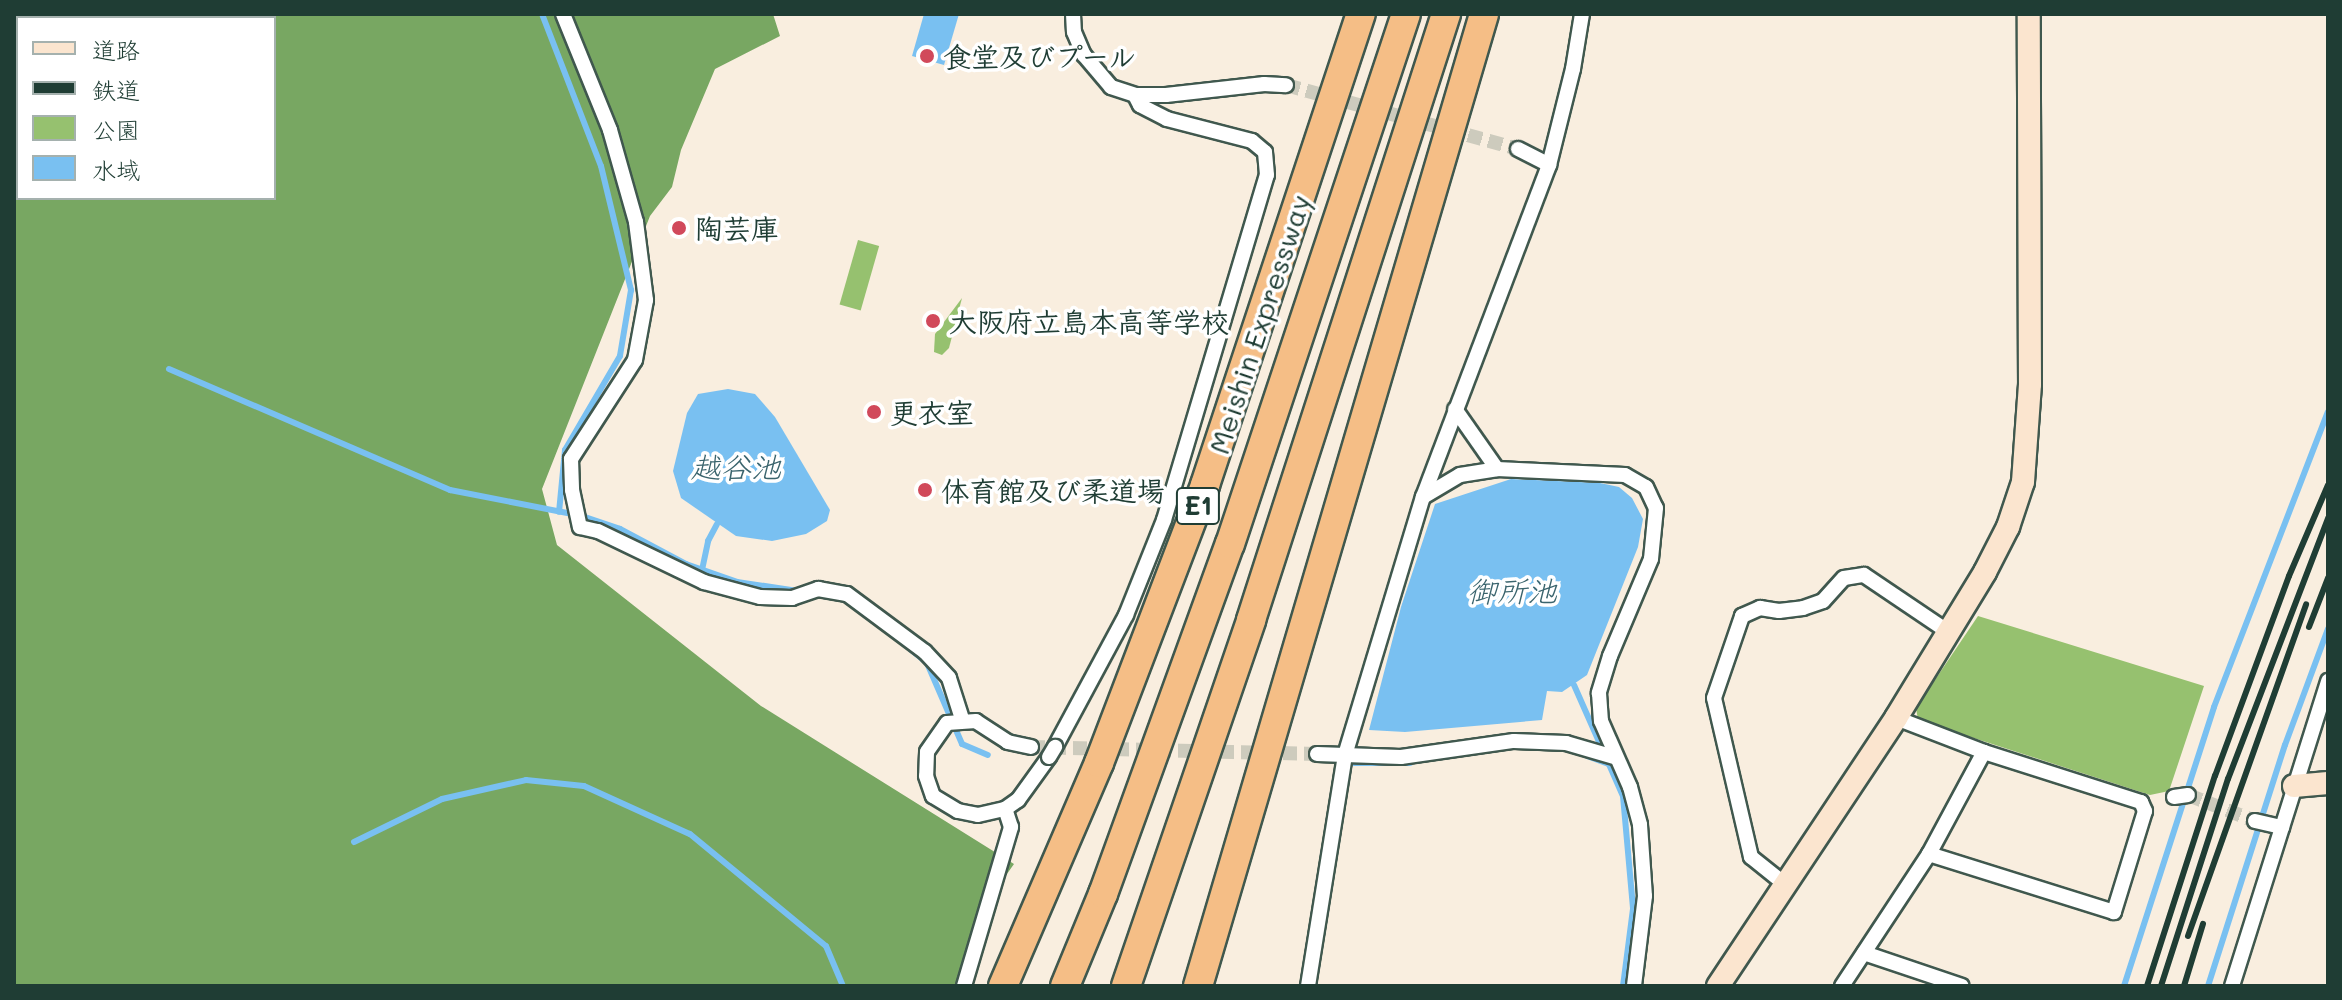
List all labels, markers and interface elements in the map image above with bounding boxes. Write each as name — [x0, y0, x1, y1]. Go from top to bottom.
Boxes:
legend — [16, 16, 276, 200]
text: 道路 — [92, 34, 140, 65]
place label: 食堂及びプール — [943, 39, 1137, 73]
marker: 食堂及びプール — [918, 47, 936, 65]
text: 鉄道 — [92, 74, 140, 105]
text: 公園 — [92, 114, 140, 145]
text: 水域 — [92, 154, 140, 185]
street label: Meishin Expressway — [1201, 190, 1317, 458]
place label: 陶芸庫 — [695, 211, 779, 245]
marker: 陶芸庫 — [670, 219, 688, 237]
place label: 大阪府立島本高等学校 — [949, 304, 1229, 338]
marker: 大阪府立島本高等学校 — [924, 312, 942, 330]
place label: 更衣室 — [890, 395, 974, 429]
marker: 更衣室 — [865, 403, 883, 421]
water label: 越谷池 — [691, 448, 781, 484]
place label: 体育館及び柔道場 — [941, 473, 1165, 507]
marker: 体育館及び柔道場 — [916, 481, 934, 499]
road number: E1 — [1174, 484, 1222, 528]
water label: 御所池 — [1467, 572, 1557, 608]

